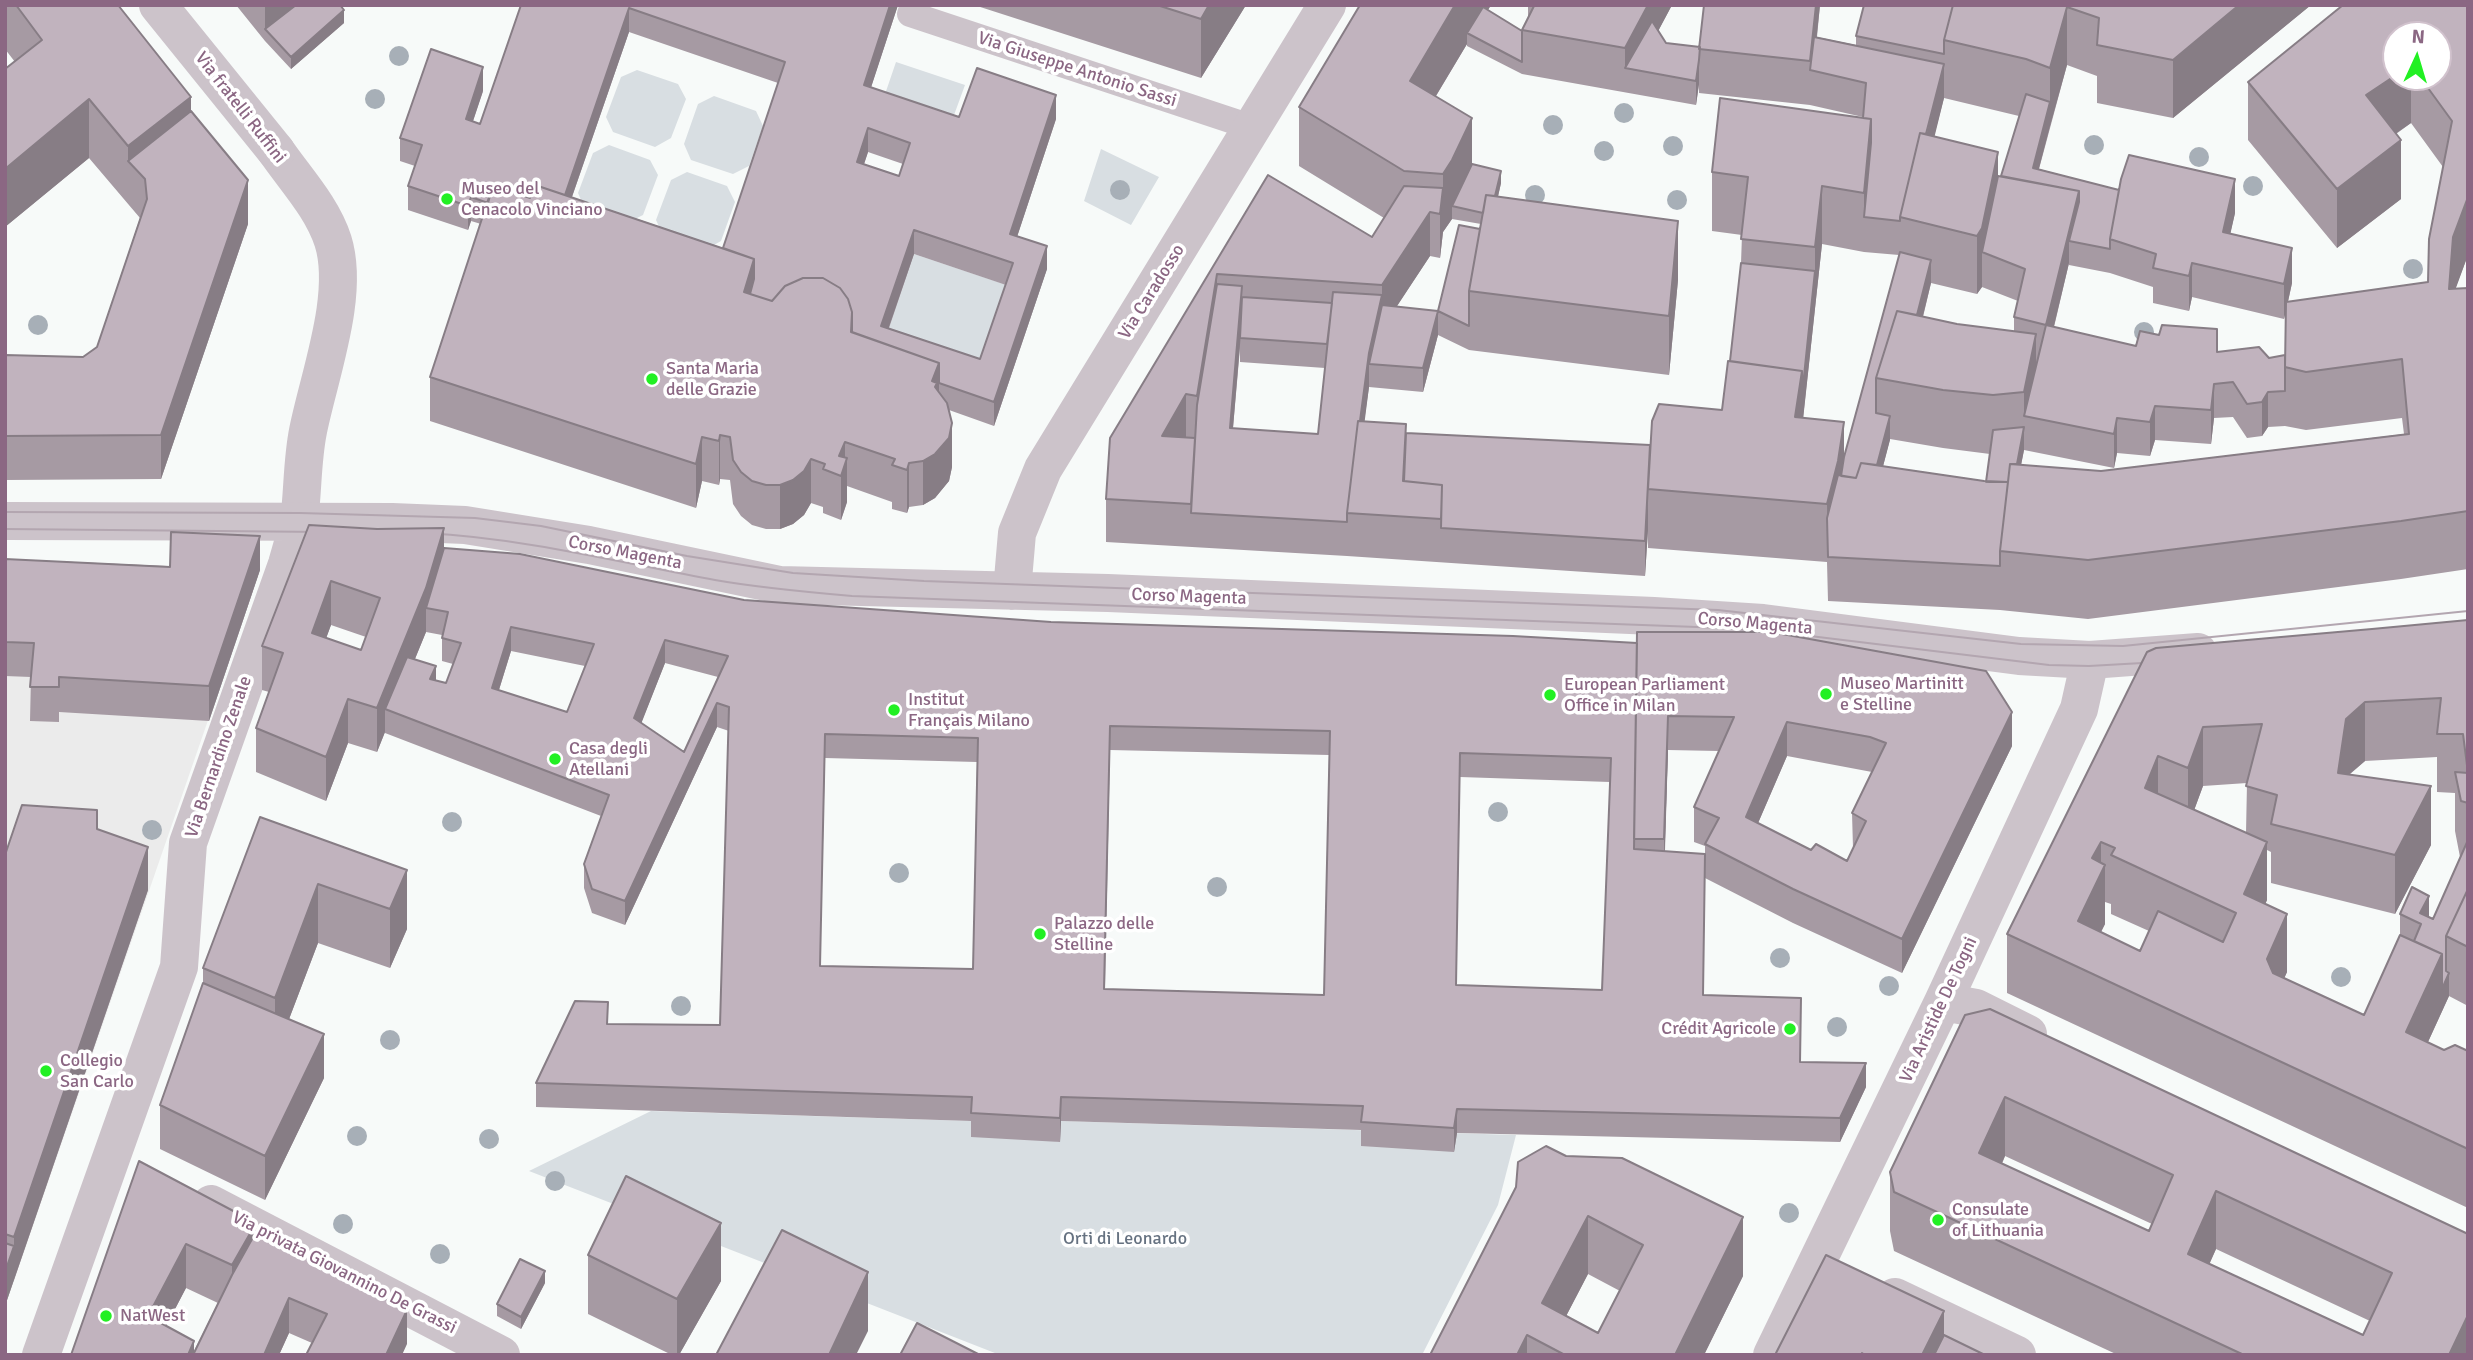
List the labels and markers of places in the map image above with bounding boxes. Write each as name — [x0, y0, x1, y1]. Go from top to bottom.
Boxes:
place label: Museo del Cenacolo Vinciano — [461, 178, 603, 220]
marker: Museo del Cenacolo Vinciano — [439, 191, 455, 207]
place label: Santa Maria delle Grazie — [666, 358, 759, 400]
marker: Santa Maria delle Grazie — [644, 371, 660, 387]
place label: Museo Martinitt e Stelline — [1840, 673, 1964, 716]
place label: European Parliament Office in Milan — [1564, 674, 1725, 716]
marker: Museo Martinitt e Stelline — [1818, 686, 1834, 702]
marker: European Parliament Office in Milan — [1542, 687, 1558, 703]
place label: Institut Français Milano — [908, 689, 1030, 732]
marker: Institut Français Milano — [886, 702, 902, 718]
place label: Casa degli Atellani — [569, 738, 648, 780]
marker: Casa degli Atellani — [547, 751, 563, 767]
place label: Palazzo delle Stelline — [1054, 913, 1154, 956]
marker: Palazzo delle Stelline — [1032, 926, 1048, 942]
place label: Crédit Agricole — [1661, 1018, 1776, 1040]
marker: Crédit Agricole — [1782, 1021, 1798, 1037]
place label: Collegio San Carlo — [60, 1050, 134, 1092]
marker: Collegio San Carlo — [38, 1063, 54, 1079]
place label: Consulate of Lithuania — [1952, 1199, 2044, 1242]
marker: Consulate of Lithuania — [1930, 1212, 1946, 1228]
place label: NatWest — [120, 1305, 185, 1327]
marker: NatWest — [98, 1308, 114, 1324]

